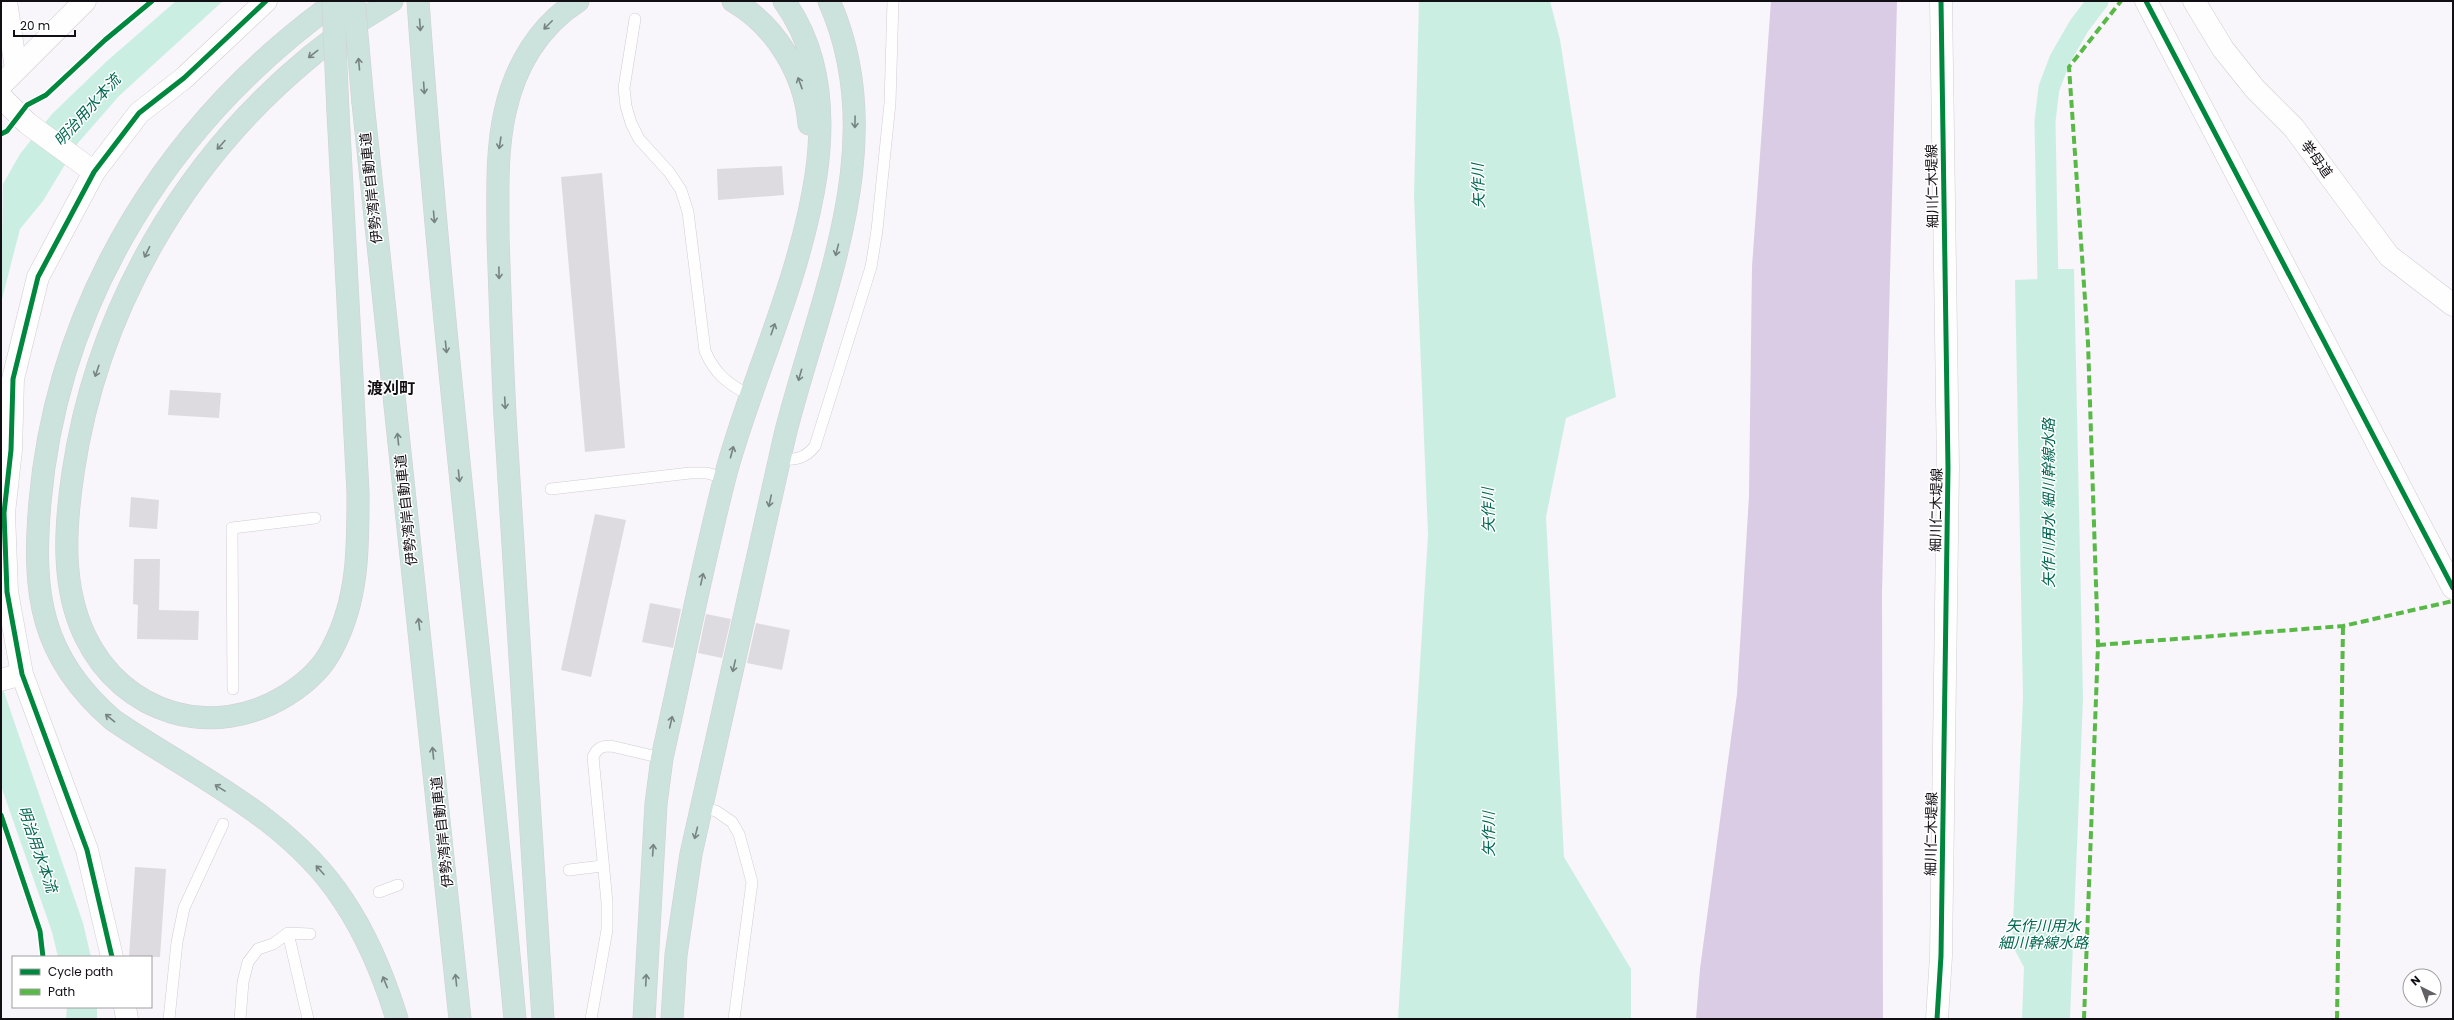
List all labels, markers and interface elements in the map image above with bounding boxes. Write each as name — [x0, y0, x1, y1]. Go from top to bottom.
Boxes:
scale bar — [14, 12, 75, 38]
text: 20 m — [20, 17, 50, 34]
one-way arrow — [416, 18, 423, 31]
one-way arrow — [543, 21, 553, 30]
one-way arrow — [308, 50, 319, 58]
one-way arrow — [356, 58, 363, 71]
water label: 明治用水本流 — [49, 68, 126, 150]
one-way arrow — [796, 77, 804, 89]
one-way arrow — [421, 81, 428, 94]
one-way arrow — [851, 115, 859, 128]
street label: 伊勢湾岸自動車道 — [355, 131, 387, 245]
street label: 挙母道 — [2297, 136, 2337, 182]
one-way arrow — [496, 137, 504, 150]
one-way arrow — [216, 140, 225, 150]
street label: 細川仁木堤線 — [1921, 144, 1943, 228]
water label: 矢作川 — [1467, 161, 1489, 209]
one-way arrow — [430, 210, 438, 223]
one-way arrow — [833, 243, 841, 256]
one-way arrow — [143, 245, 150, 257]
one-way arrow — [495, 266, 503, 279]
one-way arrow — [769, 323, 777, 335]
one-way arrow — [443, 340, 450, 353]
one-way arrow — [92, 365, 100, 377]
one-way arrow — [796, 368, 803, 381]
district label: 渡刈町 — [367, 377, 415, 400]
one-way arrow — [501, 396, 508, 409]
water label: 矢作川用水 細川幹線水路 — [2038, 416, 2059, 588]
one-way arrow — [394, 433, 402, 446]
one-way arrow — [729, 446, 736, 459]
street label: 伊勢湾岸自動車道 — [390, 453, 422, 567]
street label: 細川仁木堤線 — [1925, 468, 1947, 552]
one-way arrow — [456, 469, 463, 482]
water label: 矢作川 — [1477, 485, 1499, 533]
one-way arrow — [766, 494, 774, 507]
one-way arrow — [699, 572, 707, 585]
one-way arrow — [415, 618, 423, 631]
one-way arrow — [730, 659, 738, 672]
one-way arrow — [105, 713, 116, 722]
one-way arrow — [667, 716, 675, 729]
one-way arrow — [430, 747, 437, 760]
street label: 伊勢湾岸自動車道 — [426, 775, 458, 889]
one-way arrow — [214, 784, 225, 792]
street label: 細川仁木堤線 — [1920, 792, 1942, 876]
water label: 明治用水本流 — [13, 803, 63, 897]
water label: 矢作川 — [1478, 810, 1499, 857]
one-way arrow — [692, 827, 700, 840]
one-way arrow — [650, 844, 657, 857]
one-way arrow — [315, 865, 325, 875]
water label: 矢作川用水 細川幹線水路 — [1998, 915, 2090, 953]
legend — [12, 956, 152, 1008]
text: Cycle path — [48, 963, 113, 980]
north arrow — [2402, 968, 2442, 1008]
text: N — [2407, 972, 2424, 989]
one-way arrow — [453, 974, 460, 987]
one-way arrow — [642, 974, 649, 987]
one-way arrow — [380, 976, 388, 988]
text: Path — [48, 983, 75, 1000]

